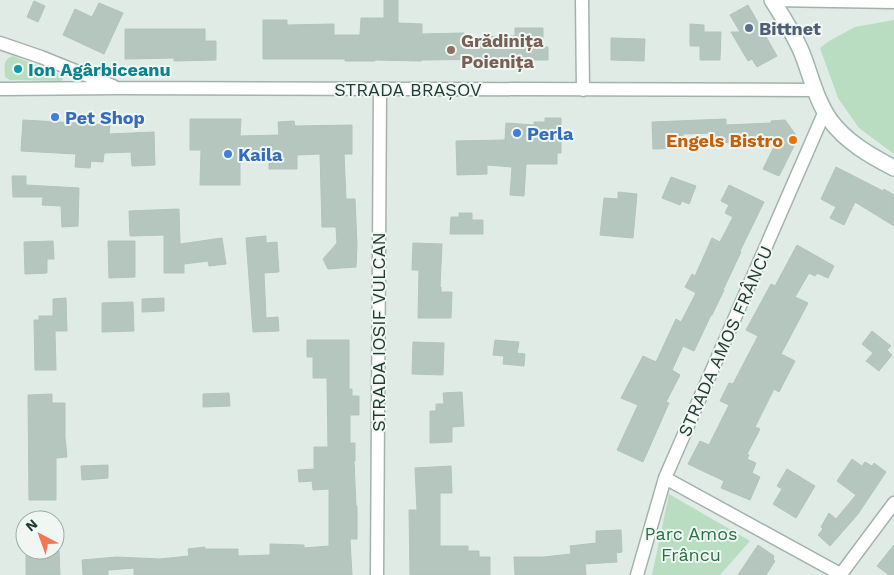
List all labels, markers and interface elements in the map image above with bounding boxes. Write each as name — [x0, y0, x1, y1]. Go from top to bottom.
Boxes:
place label: Bittnet — [759, 18, 821, 39]
marker: Bittnet — [743, 22, 755, 34]
place label: Grădinița Poienița — [461, 30, 544, 72]
marker: Grădinița Poienița — [445, 44, 457, 56]
place label: Ion Agârbiceanu — [28, 59, 171, 80]
marker: Ion Agârbiceanu — [12, 63, 24, 75]
street label: STRADA BRAȘOV — [334, 79, 482, 100]
place label: Pet Shop — [65, 107, 145, 128]
marker: Pet Shop — [49, 111, 61, 123]
place label: Perla — [527, 123, 574, 144]
marker: Perla — [511, 127, 523, 139]
place label: Engels Bistro — [666, 130, 783, 151]
marker: Engels Bistro — [787, 134, 799, 146]
place label: Kaila — [238, 144, 283, 165]
marker: Kaila — [222, 148, 234, 160]
street label: STRADA IOSIF VULCAN — [368, 232, 389, 432]
street label: STRADA AMOS FRÂNCU — [673, 242, 777, 440]
north arrow — [15, 510, 65, 560]
text: N — [22, 516, 41, 535]
park label: Parc Amos Frâncu — [644, 523, 738, 565]

